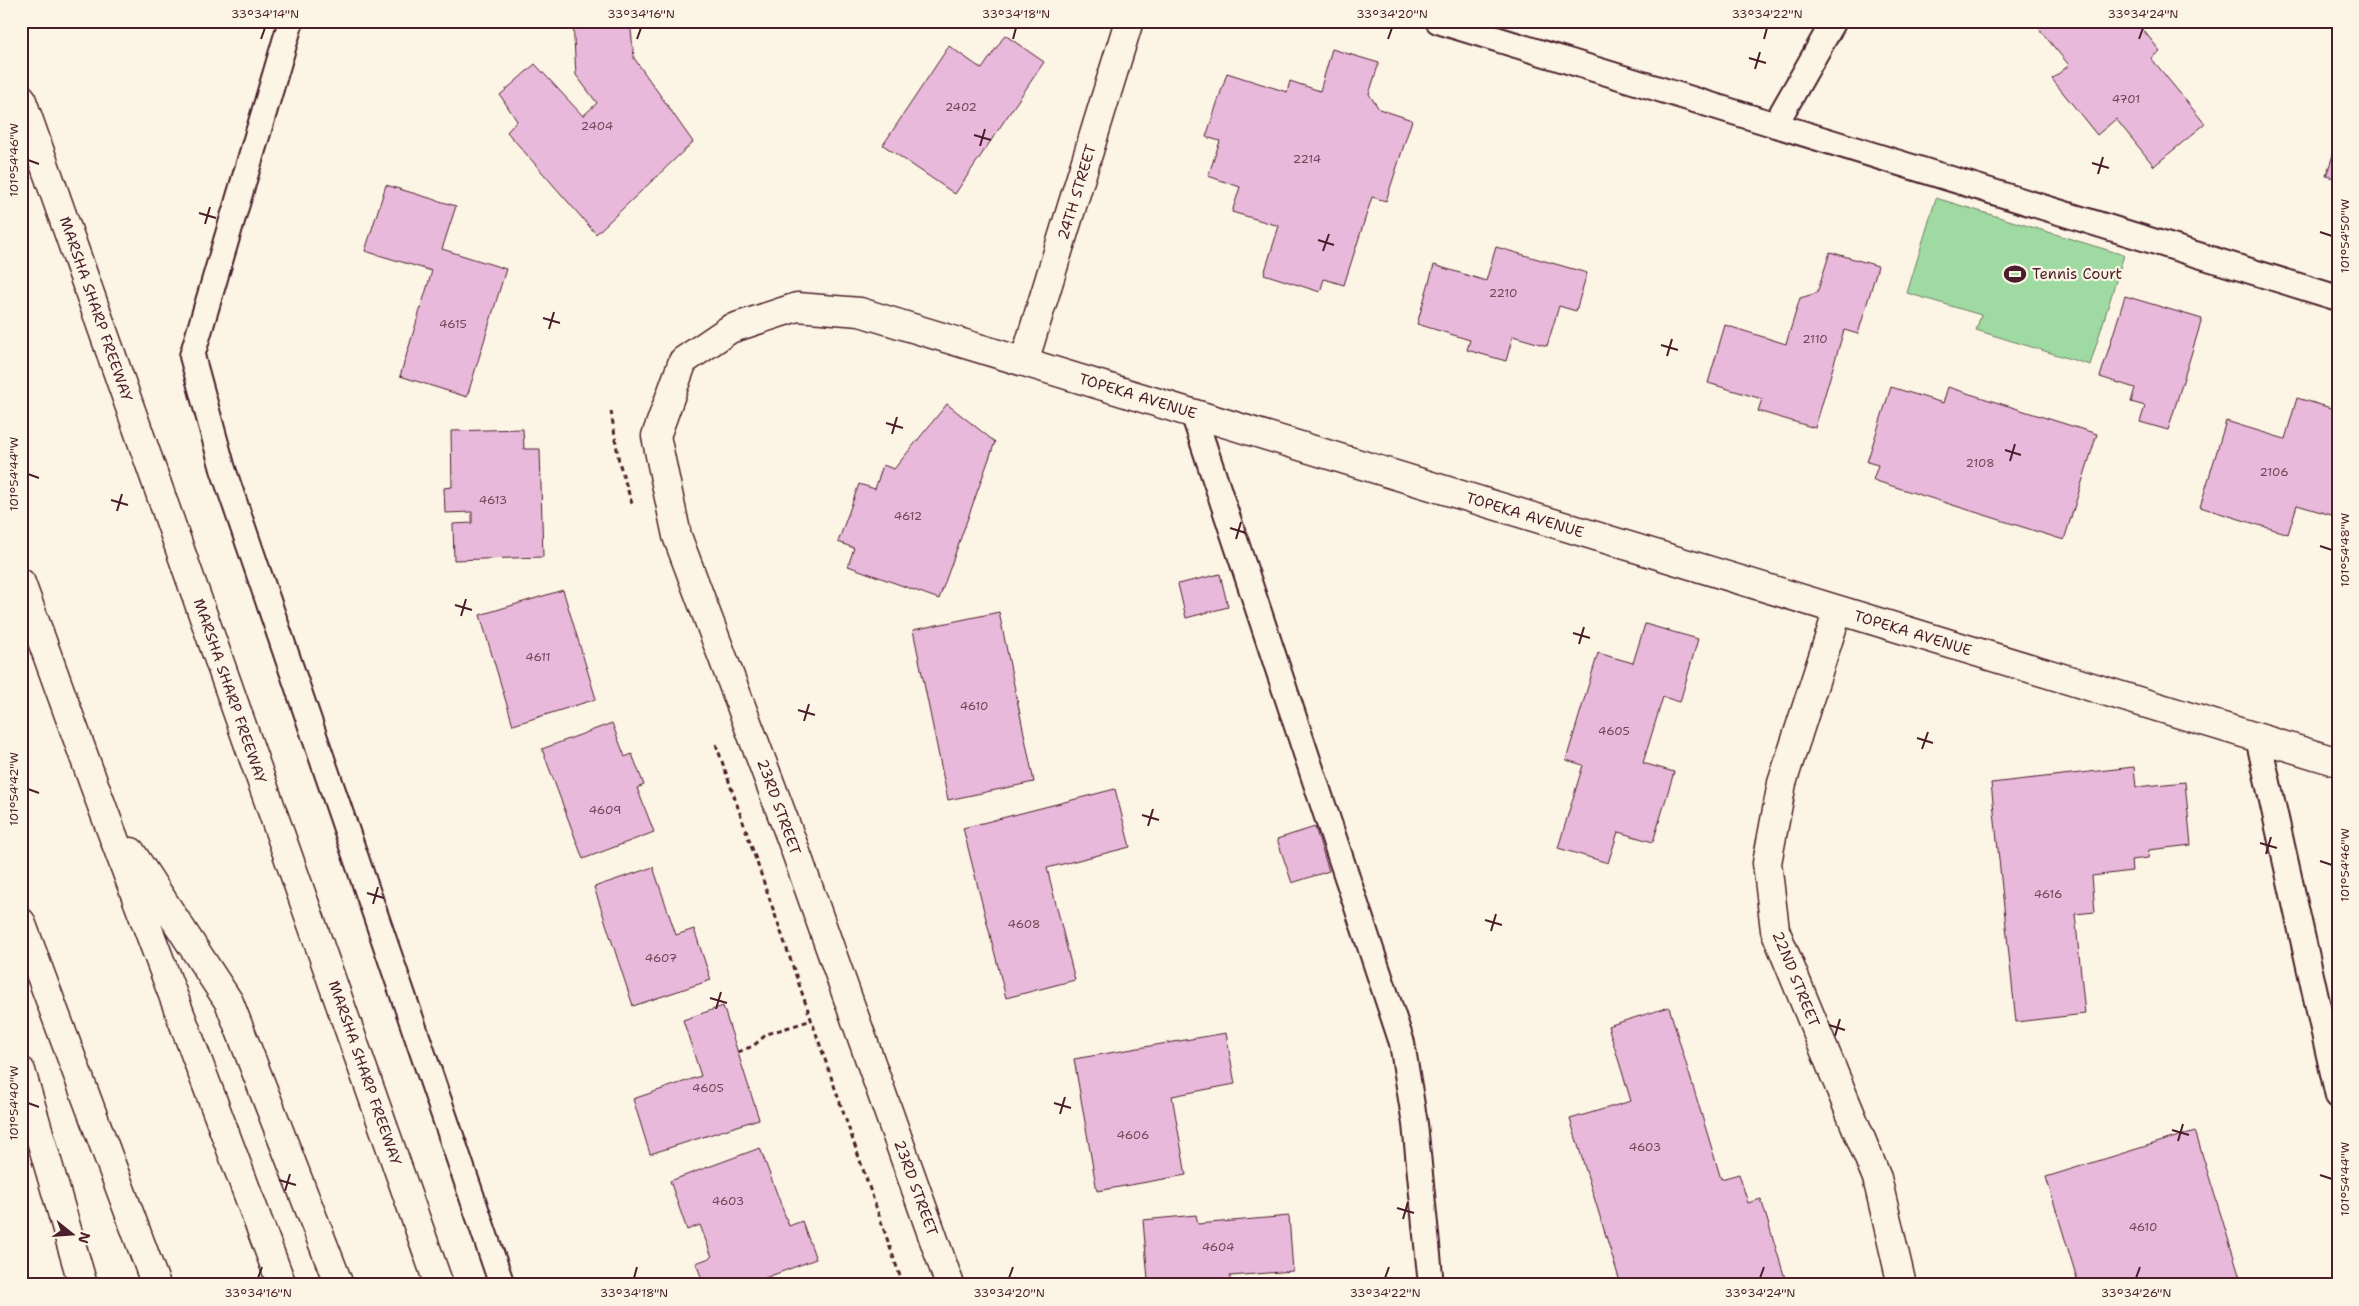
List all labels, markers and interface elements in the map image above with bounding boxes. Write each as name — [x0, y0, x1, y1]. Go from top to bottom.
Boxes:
text: 33°34'14"N — [231, 6, 299, 22]
text: 33°34'16"N — [607, 6, 675, 22]
text: 33°34'18"N — [982, 6, 1050, 22]
text: 33°34'20"N — [1356, 6, 1428, 22]
text: 33°34'22"N — [1731, 6, 1803, 22]
text: 33°34'24"N — [2108, 6, 2178, 22]
house number: 4701 — [2112, 91, 2140, 107]
house number: 2402 — [945, 99, 977, 115]
house number: 2404 — [581, 118, 613, 134]
text: 101°54'46"W — [6, 123, 22, 197]
street label: 24TH STREET — [1053, 142, 1101, 242]
house number: 2214 — [1293, 151, 1321, 167]
text: 101°54'50"W — [2337, 199, 2353, 273]
street label: MARSHA SHARP FREEWAY — [55, 214, 137, 404]
sports icon: Tennis Court — [2002, 261, 2028, 287]
place label: Tennis Court — [2032, 264, 2122, 284]
house number: 2210 — [1489, 285, 1517, 301]
house number: 4615 — [439, 316, 467, 332]
house number: 2110 — [1802, 331, 1828, 347]
street label: TOPEKA AVENUE — [1077, 369, 1199, 423]
text: 101°54'44"W — [6, 437, 22, 511]
house number: 2108 — [1965, 455, 1995, 471]
house number: 2106 — [2259, 464, 2289, 480]
street label: TOPEKA AVENUE — [1464, 488, 1586, 542]
house number: 4613 — [479, 492, 507, 508]
house number: 4612 — [894, 508, 922, 524]
text: 101°54'48"W — [2337, 513, 2353, 587]
street label: MARSHA SHARP FREEWAY — [189, 596, 271, 786]
street label: TOPEKA AVENUE — [1852, 606, 1974, 660]
house number: 4611 — [525, 649, 551, 665]
house number: 4610 — [960, 698, 988, 714]
house number: 4605 — [1598, 723, 1630, 739]
text: 101°54'42"W — [6, 752, 22, 826]
street label: 23RD STREET — [752, 756, 806, 858]
house number: 4609 — [589, 802, 621, 818]
text: 101°54'46"W — [2337, 828, 2353, 902]
house number: 4616 — [2034, 886, 2062, 902]
house number: 4608 — [1008, 916, 1040, 932]
street label: 22ND STREET — [1768, 928, 1824, 1030]
house number: 4607 — [645, 950, 677, 966]
street label: MARSHA SHARP FREEWAY — [324, 978, 406, 1168]
text: 101°54'40"W — [6, 1065, 22, 1141]
house number: 4605 — [692, 1080, 724, 1096]
house number: 4606 — [1117, 1127, 1149, 1143]
street label: 23RD STREET — [889, 1137, 943, 1239]
house number: 4603 — [1629, 1139, 1661, 1155]
text: 101°54'44"W — [2337, 1142, 2353, 1216]
house number: 4603 — [712, 1193, 744, 1209]
north arrow — [48, 1208, 98, 1258]
house number: 4610 — [2129, 1219, 2157, 1235]
text: N — [74, 1230, 95, 1246]
house number: 4604 — [1202, 1239, 1234, 1255]
text: 33°34'16"N — [224, 1285, 292, 1301]
text: 33°34'18"N — [600, 1285, 668, 1301]
text: 33°34'20"N — [973, 1285, 1045, 1301]
text: 33°34'22"N — [1349, 1285, 1421, 1301]
text: 33°34'24"N — [1725, 1285, 1795, 1301]
text: 33°34'26"N — [2101, 1285, 2171, 1301]

